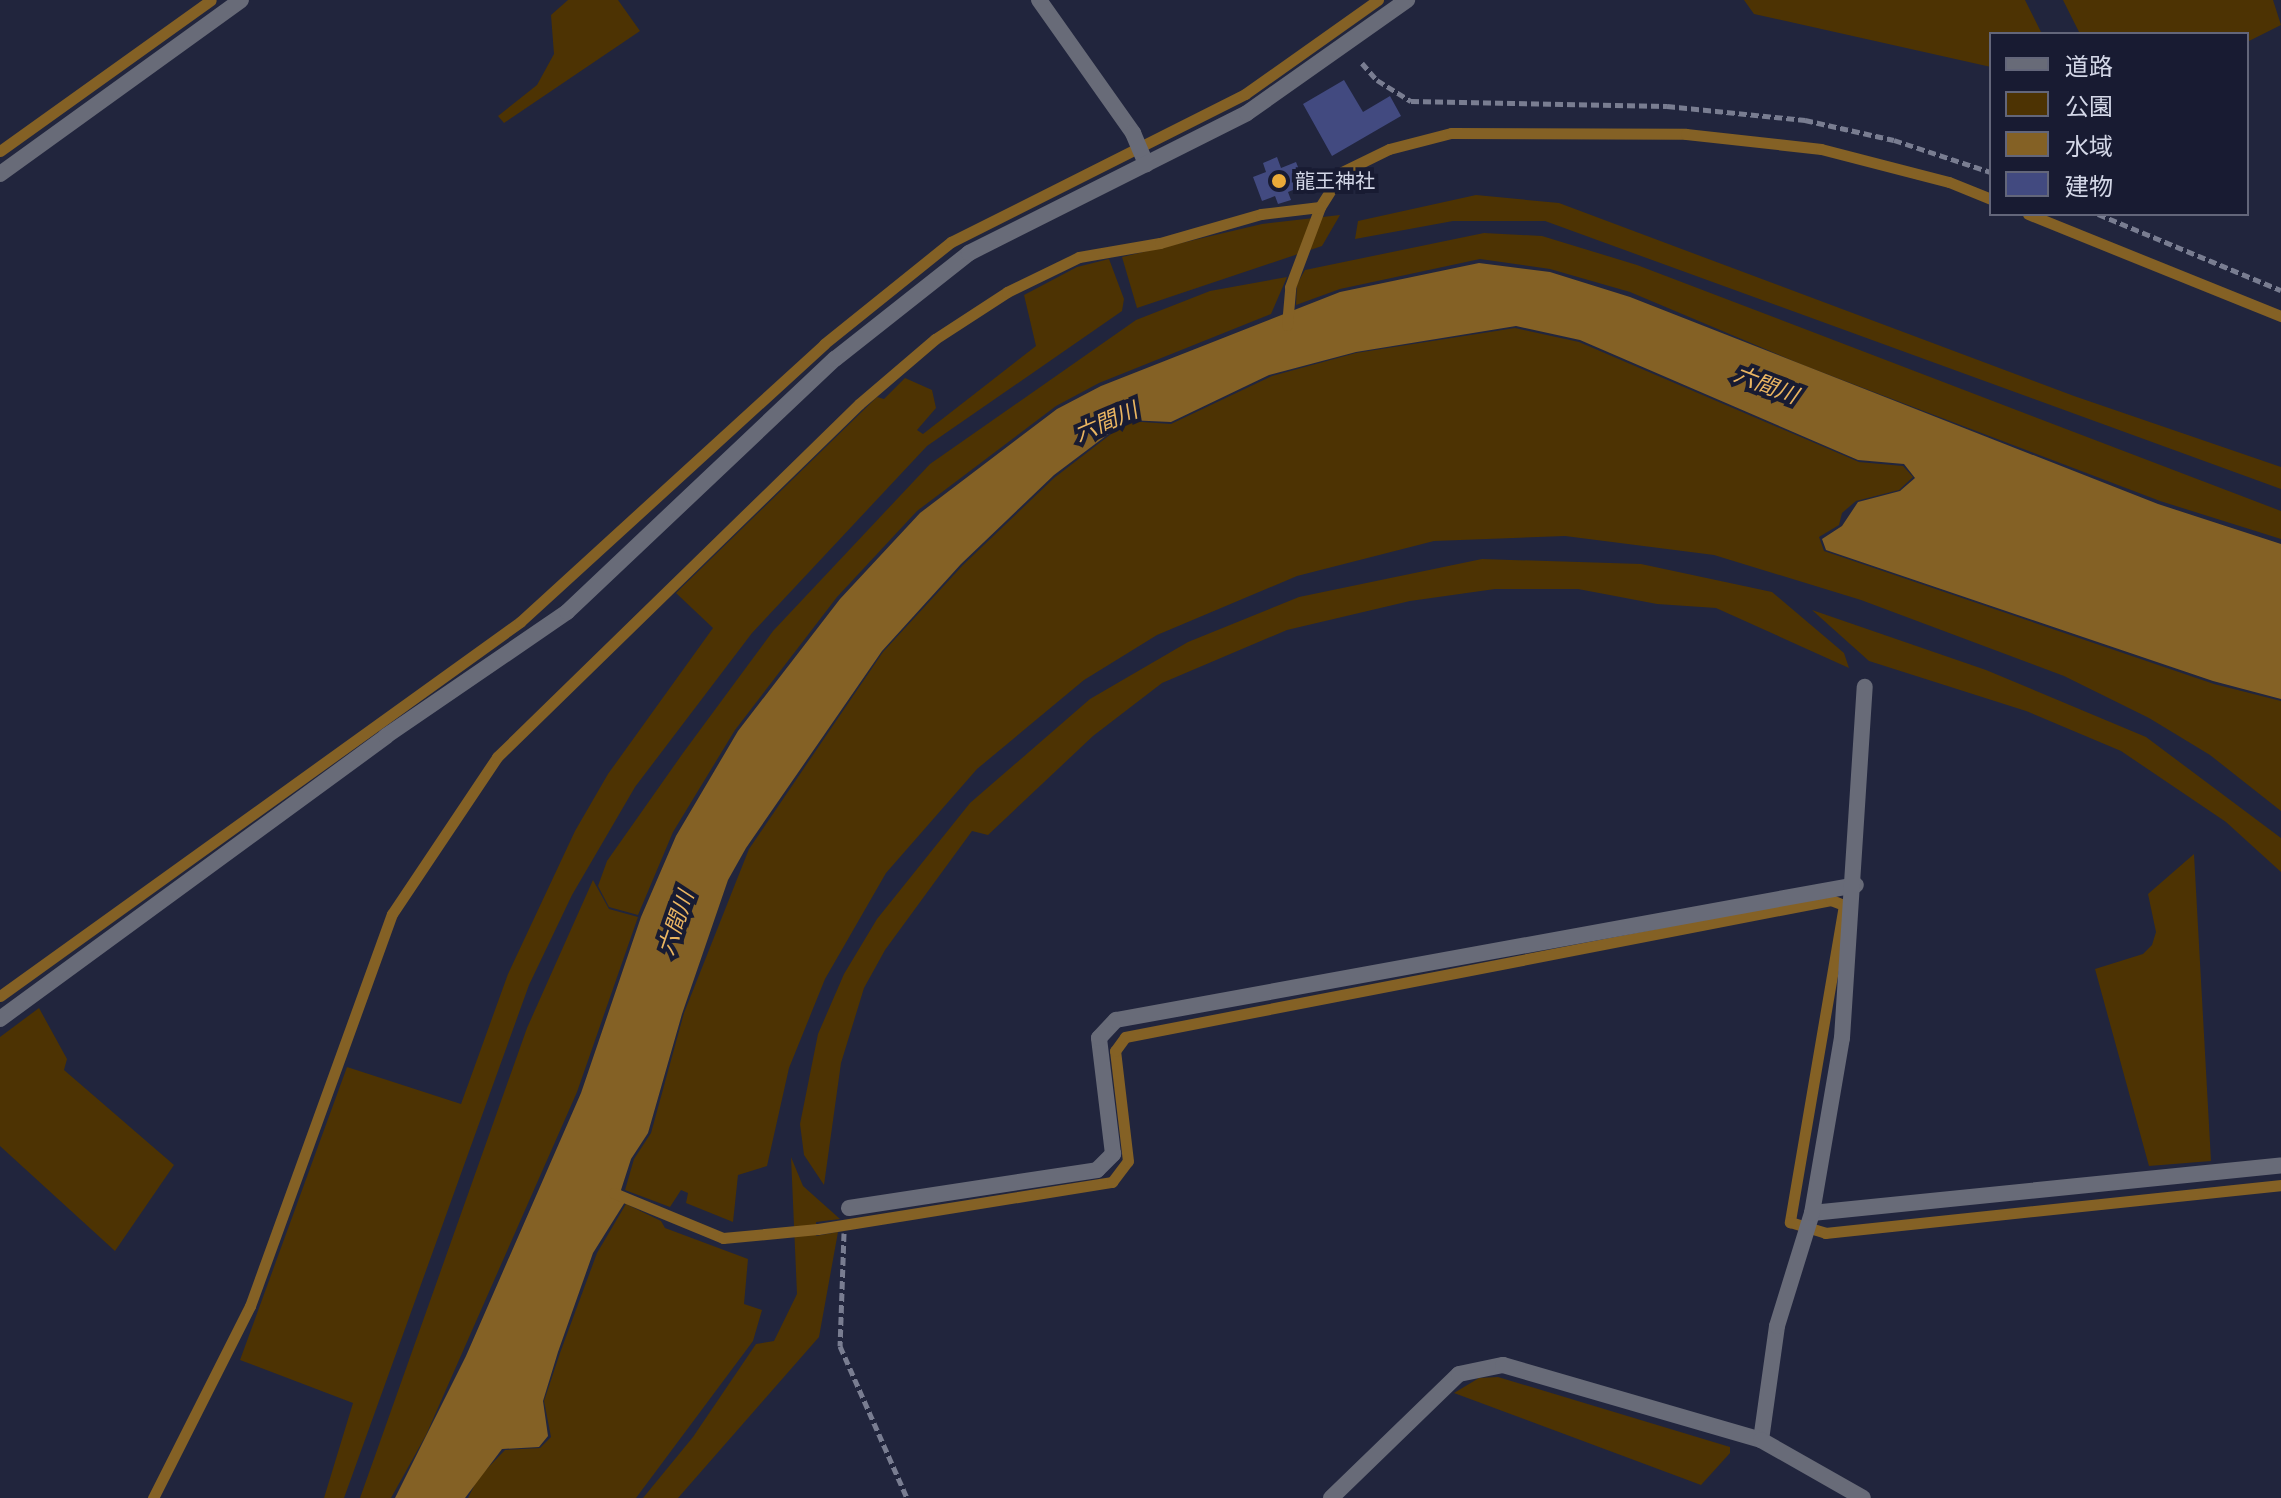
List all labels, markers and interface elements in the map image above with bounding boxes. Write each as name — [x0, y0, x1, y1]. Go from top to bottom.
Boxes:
legend — [1989, 32, 2249, 216]
text: 道路 — [2065, 53, 2113, 81]
text: 公園 — [2065, 93, 2113, 121]
text: 水域 — [2065, 133, 2113, 161]
place label: 龍王神社 — [1295, 169, 1375, 193]
marker: 龍王神社 — [1270, 172, 1288, 190]
text: 建物 — [2065, 173, 2113, 201]
water label: 六間川 — [1730, 361, 1802, 409]
water label: 六間川 — [1070, 397, 1142, 447]
water label: 六間川 — [653, 888, 699, 958]

